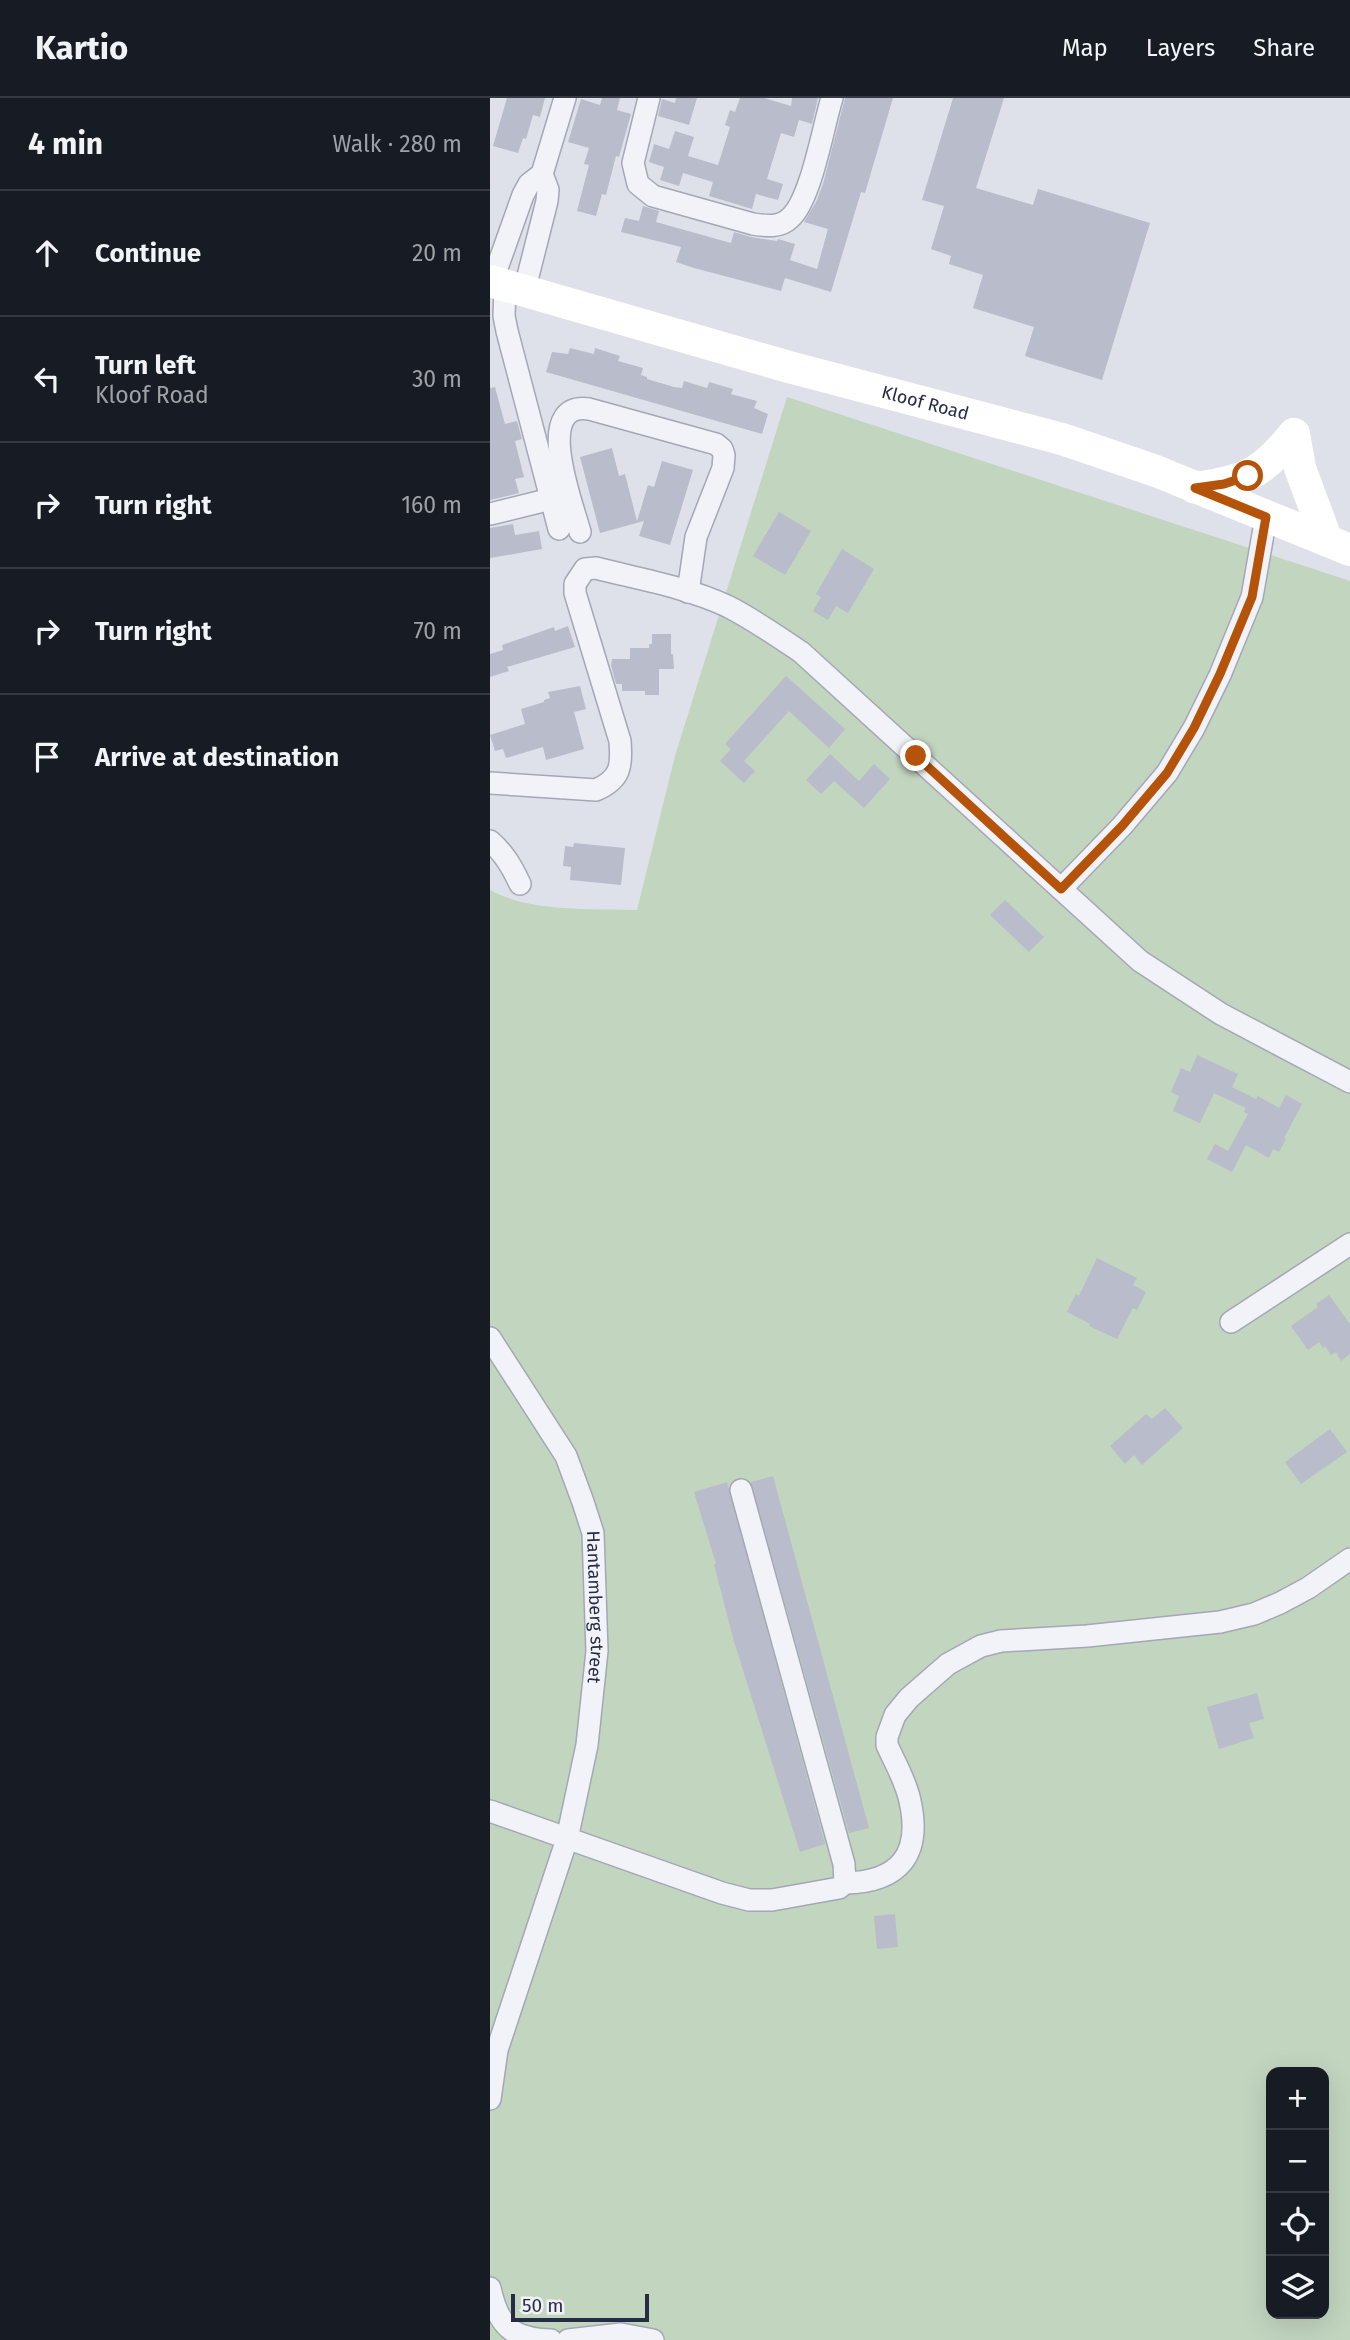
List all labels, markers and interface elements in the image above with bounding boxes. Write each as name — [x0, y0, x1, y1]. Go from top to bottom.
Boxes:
text: Kartio — [35, 28, 128, 68]
text: Map — [1062, 34, 1108, 62]
text: Layers — [1146, 34, 1215, 62]
text: Share — [1253, 34, 1315, 62]
text: 4 min — [28, 126, 103, 162]
text: Walk · 280 m — [332, 130, 462, 158]
icon: ahead — [28, 234, 66, 272]
text: Continue — [95, 238, 201, 269]
text: 20 m — [412, 239, 462, 267]
text: Turn left — [95, 350, 196, 381]
icon: left — [28, 360, 66, 398]
text: 30 m — [412, 365, 462, 393]
text: Kloof Road — [95, 381, 209, 409]
street label: Kloof Road — [879, 381, 971, 425]
route start — [1232, 460, 1263, 491]
icon: right — [28, 486, 66, 524]
text: Turn right — [95, 490, 212, 521]
text: 160 m — [401, 491, 462, 519]
icon: right — [28, 612, 66, 650]
text: Turn right — [95, 616, 212, 647]
text: 70 m — [413, 617, 462, 645]
icon: arrive — [28, 738, 66, 776]
route end — [900, 740, 931, 771]
text: Arrive at destination — [95, 742, 339, 773]
street label: Hantamberg street — [582, 1530, 608, 1685]
map controls — [1266, 2067, 1329, 2319]
button: + — [1266, 2067, 1329, 2130]
button: − — [1266, 2130, 1329, 2193]
button: locate — [1266, 2193, 1329, 2256]
button: layers — [1266, 2256, 1329, 2319]
scale bar — [511, 2291, 649, 2323]
text: 50 m — [522, 2294, 563, 2317]

